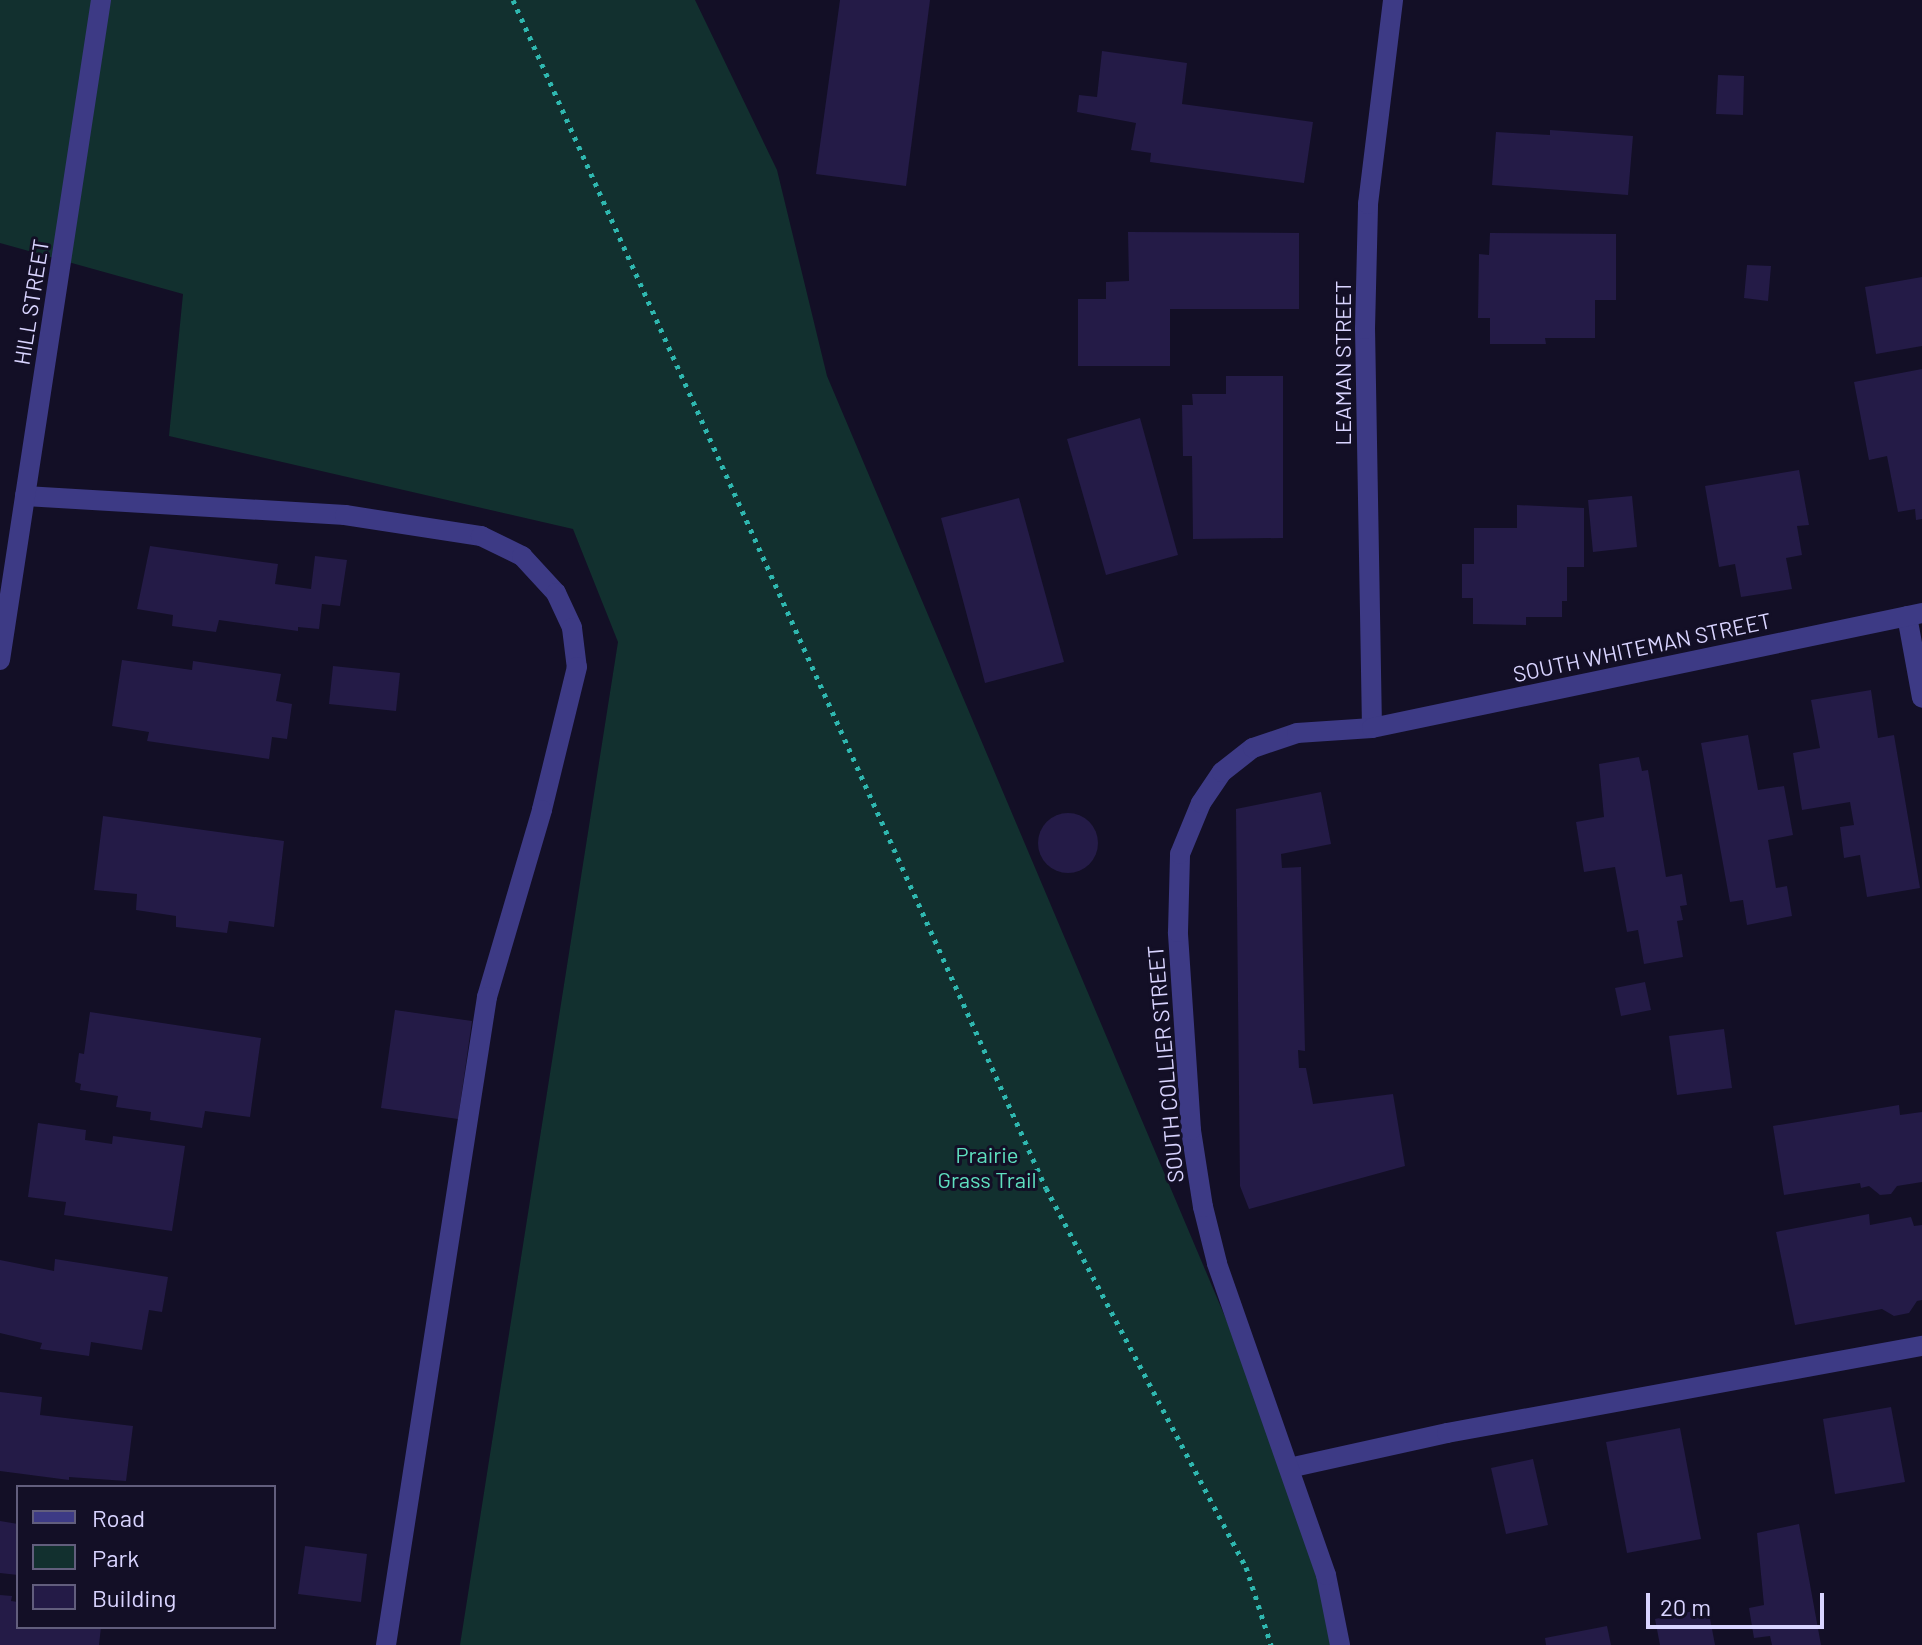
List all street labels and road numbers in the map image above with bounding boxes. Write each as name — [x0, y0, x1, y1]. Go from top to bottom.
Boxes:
street label: HILL STREET — [8, 237, 54, 367]
street label: LEAMAN STREET — [1330, 280, 1356, 446]
street label: SOUTH WHITEMAN STREET — [1511, 607, 1773, 687]
street label: SOUTH COLLIER STREET — [1141, 944, 1189, 1184]

